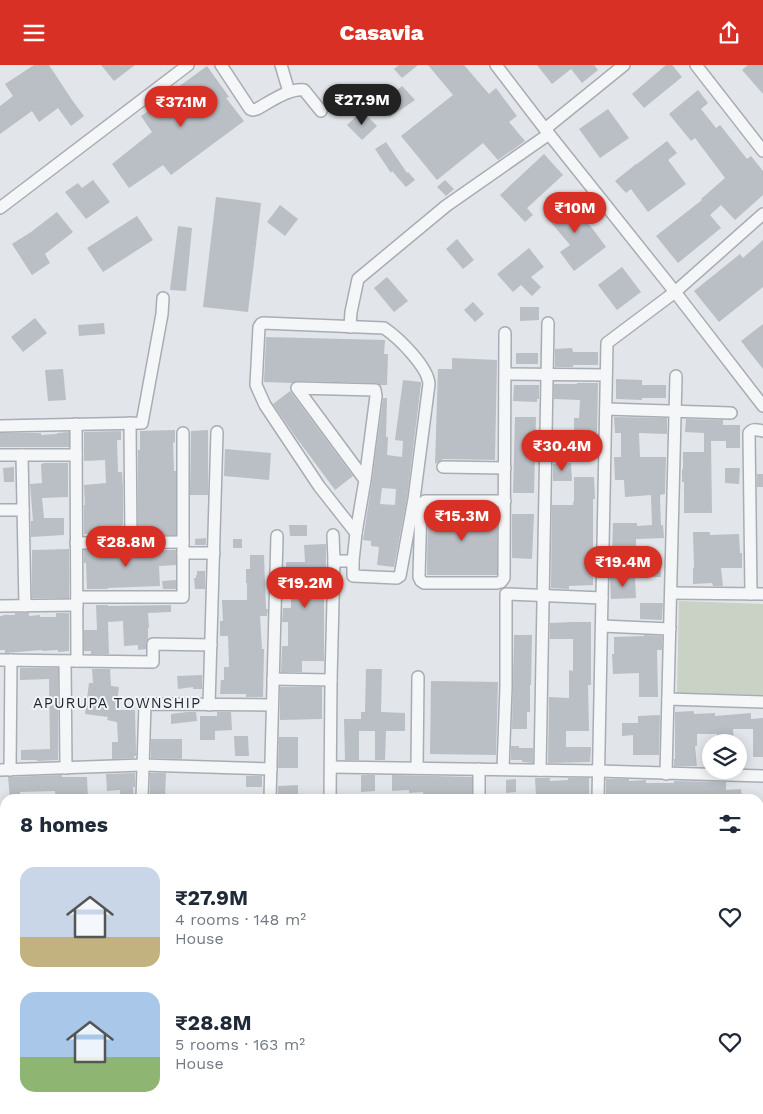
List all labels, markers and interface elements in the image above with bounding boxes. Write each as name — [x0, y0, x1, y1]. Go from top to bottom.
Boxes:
icon: menu — [20, 19, 48, 47]
icon: share — [715, 19, 743, 47]
text: Casavia — [339, 20, 424, 45]
pin: ₹27.9M — [321, 83, 403, 126]
pin: ₹37.1M — [140, 85, 222, 128]
text: ₹27.9M — [334, 90, 390, 109]
text: ₹37.1M — [156, 92, 206, 111]
pin: ₹10M — [545, 191, 605, 234]
text: ₹10M — [554, 198, 596, 217]
pin: ₹30.4M — [521, 429, 603, 472]
text: ₹30.4M — [533, 436, 591, 455]
pin: ₹15.3M — [421, 499, 503, 542]
text: ₹15.3M — [435, 506, 489, 525]
pin: ₹28.8M — [85, 525, 167, 568]
text: ₹28.8M — [97, 532, 155, 551]
pin: ₹19.4M — [582, 545, 664, 588]
text: ₹19.4M — [595, 552, 651, 571]
pin: ₹19.2M — [264, 567, 346, 609]
text: ₹19.2M — [277, 573, 333, 592]
district label: APURUPA TOWNSHIP — [33, 694, 201, 712]
map controls — [702, 734, 747, 779]
button: layers — [702, 734, 747, 779]
icon: filters — [716, 810, 744, 838]
text: 8 homes — [20, 812, 108, 837]
text: ₹27.9M — [175, 885, 248, 910]
icon: home — [60, 887, 120, 947]
icon: heart — [716, 903, 744, 931]
text: 4 rooms · 148 m² — [175, 910, 306, 929]
text: House — [175, 929, 224, 948]
text: ₹28.8M — [175, 1010, 252, 1035]
icon: home — [60, 1012, 120, 1072]
icon: heart — [716, 1028, 744, 1056]
text: 5 rooms · 163 m² — [175, 1035, 305, 1054]
text: House — [175, 1054, 224, 1073]

